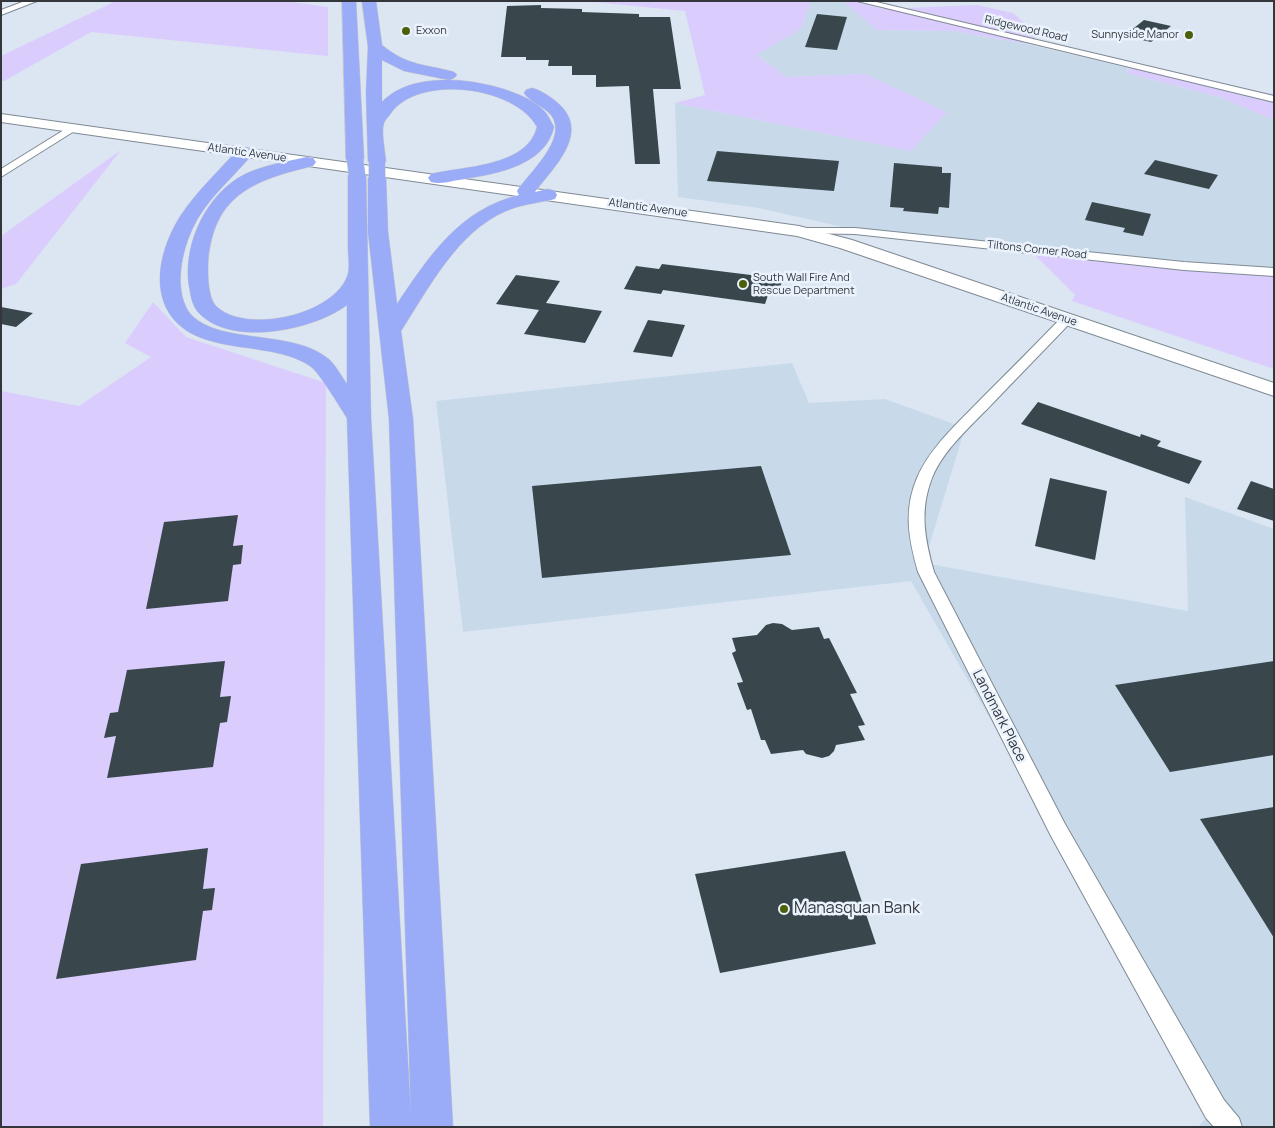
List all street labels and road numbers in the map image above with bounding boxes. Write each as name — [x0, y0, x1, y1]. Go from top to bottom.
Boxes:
street label: Ridgewood Road — [983, 13, 1069, 45]
street label: Atlantic Avenue — [207, 141, 287, 165]
street label: Atlantic Avenue — [608, 196, 688, 220]
street label: Tiltons Corner Road — [986, 238, 1088, 262]
street label: Atlantic Avenue — [999, 291, 1079, 329]
street label: Landmark Place — [969, 667, 1029, 765]

